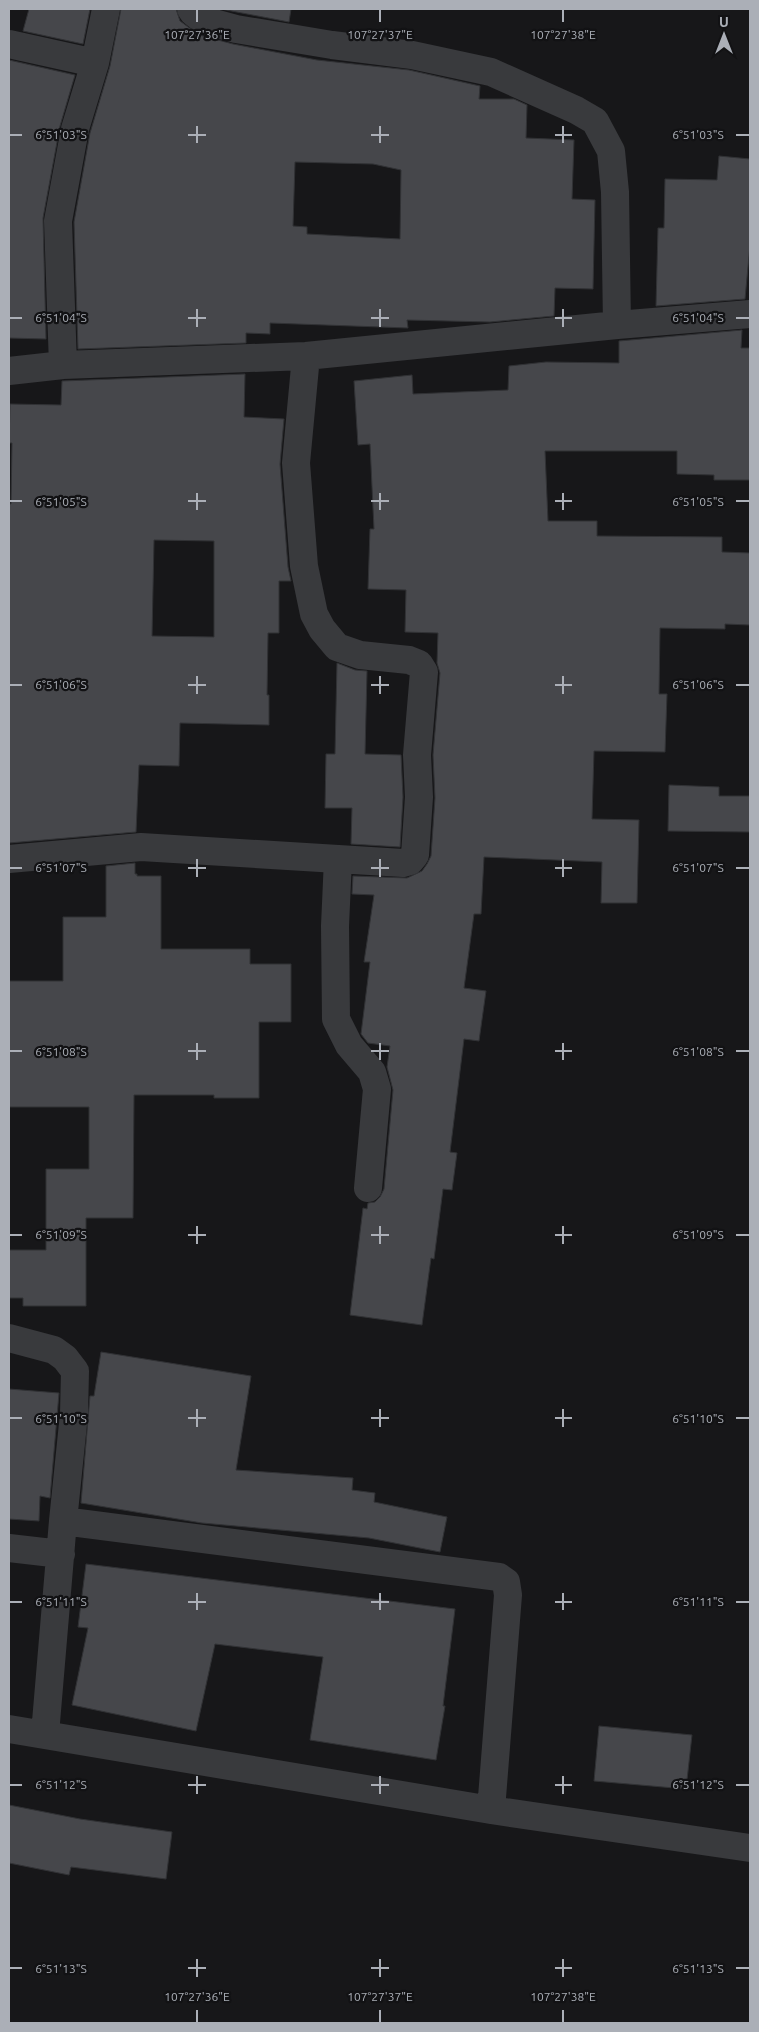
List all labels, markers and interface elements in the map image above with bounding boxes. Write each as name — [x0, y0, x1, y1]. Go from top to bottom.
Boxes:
north arrow — [699, 10, 749, 60]
text: U — [719, 14, 729, 30]
text: 107°27'36"E — [164, 28, 230, 41]
text: 107°27'37"E — [347, 28, 413, 41]
text: 107°27'38"E — [530, 28, 596, 41]
text: 6°51'03"S — [35, 128, 87, 141]
text: 6°51'03"S — [672, 128, 724, 141]
text: 6°51'04"S — [35, 311, 87, 324]
text: 6°51'04"S — [672, 311, 724, 324]
text: 6°51'05"S — [35, 495, 87, 508]
text: 6°51'05"S — [672, 495, 724, 508]
text: 6°51'06"S — [35, 678, 87, 691]
text: 6°51'06"S — [672, 678, 724, 691]
text: 6°51'07"S — [35, 861, 87, 874]
text: 6°51'07"S — [672, 861, 724, 874]
text: 6°51'08"S — [35, 1045, 87, 1058]
text: 6°51'08"S — [672, 1045, 724, 1058]
text: 6°51'09"S — [35, 1228, 87, 1241]
text: 6°51'09"S — [672, 1228, 724, 1241]
text: 6°51'10"S — [35, 1412, 87, 1425]
text: 6°51'10"S — [672, 1412, 724, 1425]
text: 6°51'11"S — [35, 1595, 87, 1608]
text: 6°51'11"S — [672, 1595, 724, 1608]
text: 6°51'12"S — [35, 1778, 87, 1791]
text: 6°51'12"S — [672, 1778, 724, 1791]
text: 6°51'13"S — [35, 1962, 87, 1975]
text: 6°51'13"S — [672, 1962, 724, 1975]
text: 107°27'36"E — [164, 1990, 230, 2003]
text: 107°27'37"E — [347, 1990, 413, 2003]
text: 107°27'38"E — [530, 1990, 596, 2003]

